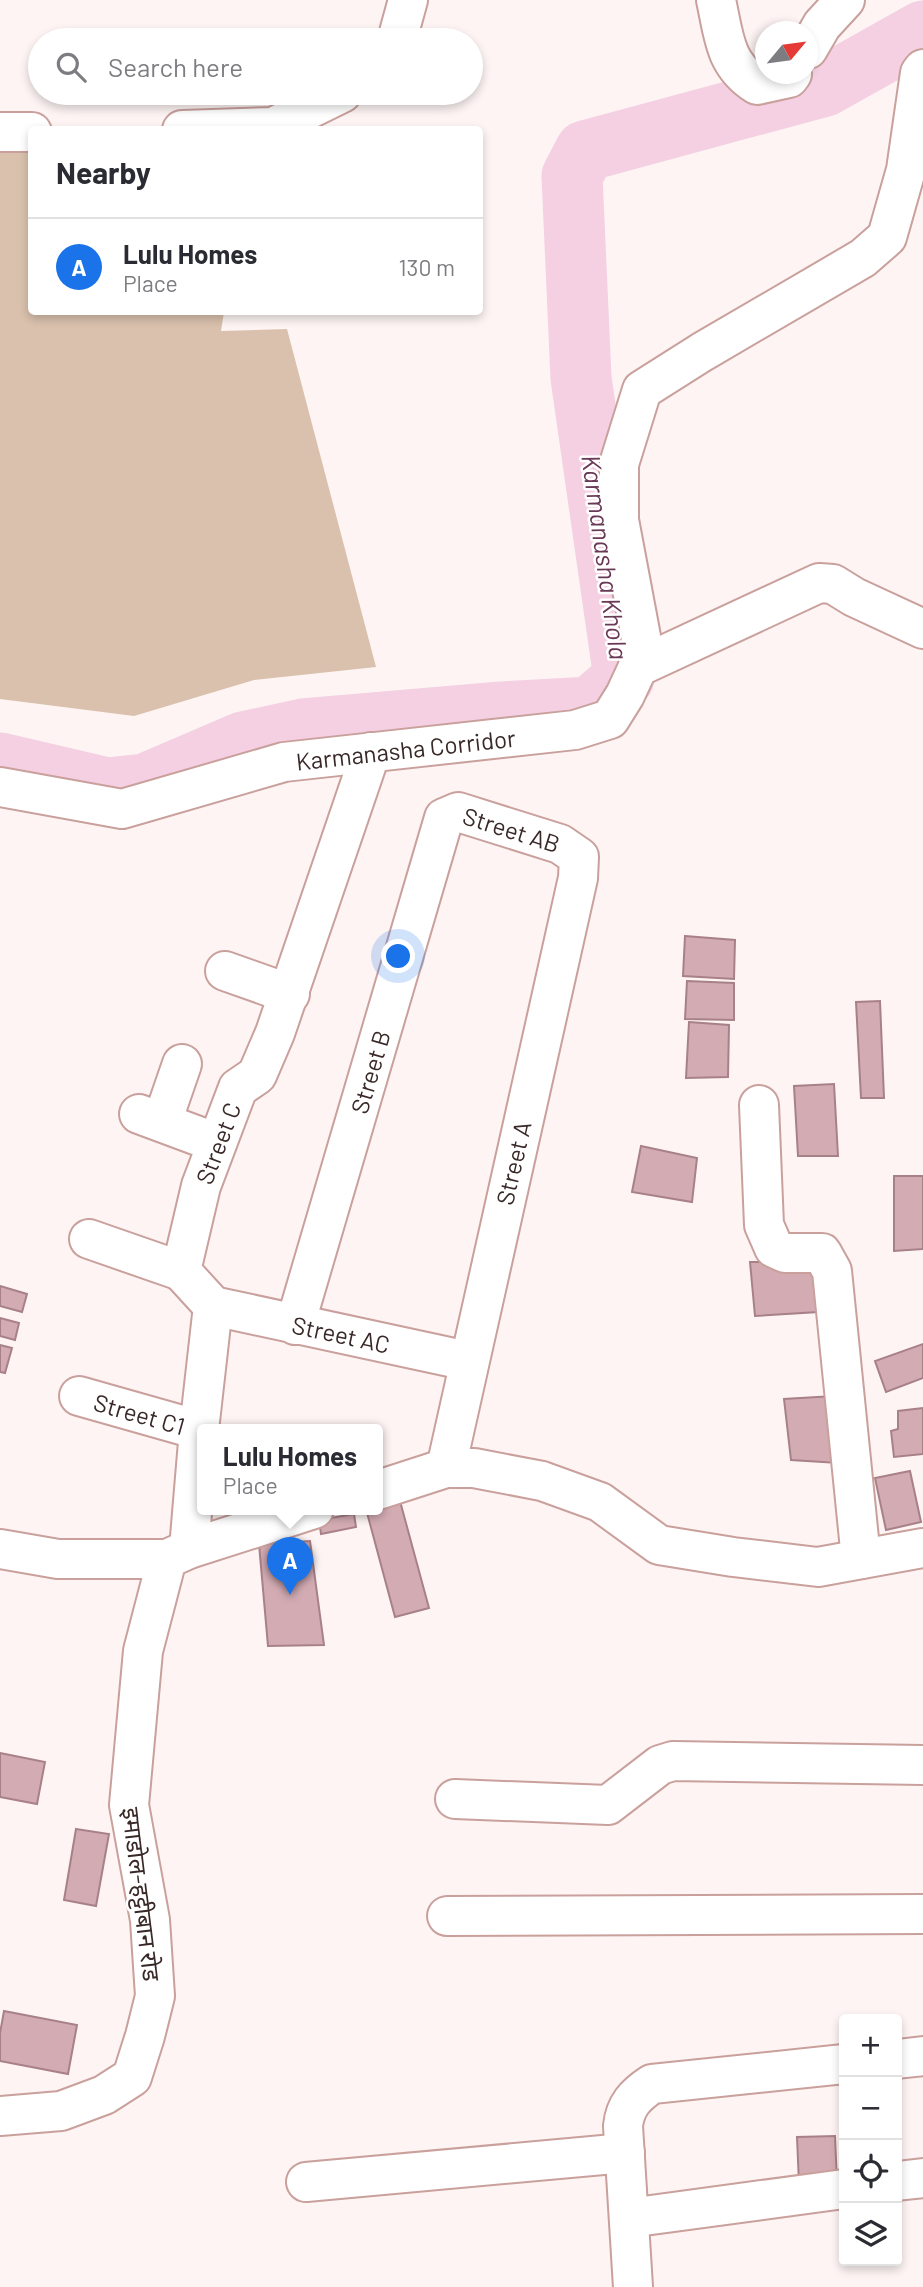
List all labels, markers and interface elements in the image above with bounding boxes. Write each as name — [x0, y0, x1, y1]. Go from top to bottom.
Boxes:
north arrow — [755, 21, 818, 84]
search box — [28, 28, 483, 105]
icon: search — [52, 48, 90, 86]
text: Search here — [108, 51, 243, 82]
text: Nearby — [56, 154, 151, 190]
text: Lulu Homes — [123, 238, 257, 269]
text: A — [71, 253, 87, 281]
text: 130 m — [398, 253, 455, 281]
text: Place — [123, 269, 178, 297]
water label: Karmanasha Khola — [576, 453, 636, 661]
street label: Karmanasha Corridor — [294, 722, 517, 775]
street label: Street AB — [460, 800, 564, 858]
your location — [381, 939, 415, 973]
street label: Street B — [343, 1027, 395, 1117]
street label: Street C — [189, 1098, 246, 1188]
street label: Street A — [489, 1118, 537, 1208]
street label: Street AC — [289, 1309, 393, 1358]
street label: Street C1 — [91, 1386, 188, 1440]
popup — [197, 1424, 383, 1515]
text: Lulu Homes — [223, 1440, 357, 1471]
text: Place — [223, 1471, 278, 1499]
pin: A — [267, 1537, 313, 1595]
street label: इमाडोल-हट्टीबान रोड — [116, 1806, 167, 1984]
map controls — [839, 2014, 902, 2266]
button: + — [839, 2014, 902, 2077]
button: − — [839, 2077, 902, 2140]
button: locate — [839, 2140, 902, 2203]
button: layers — [839, 2203, 902, 2266]

